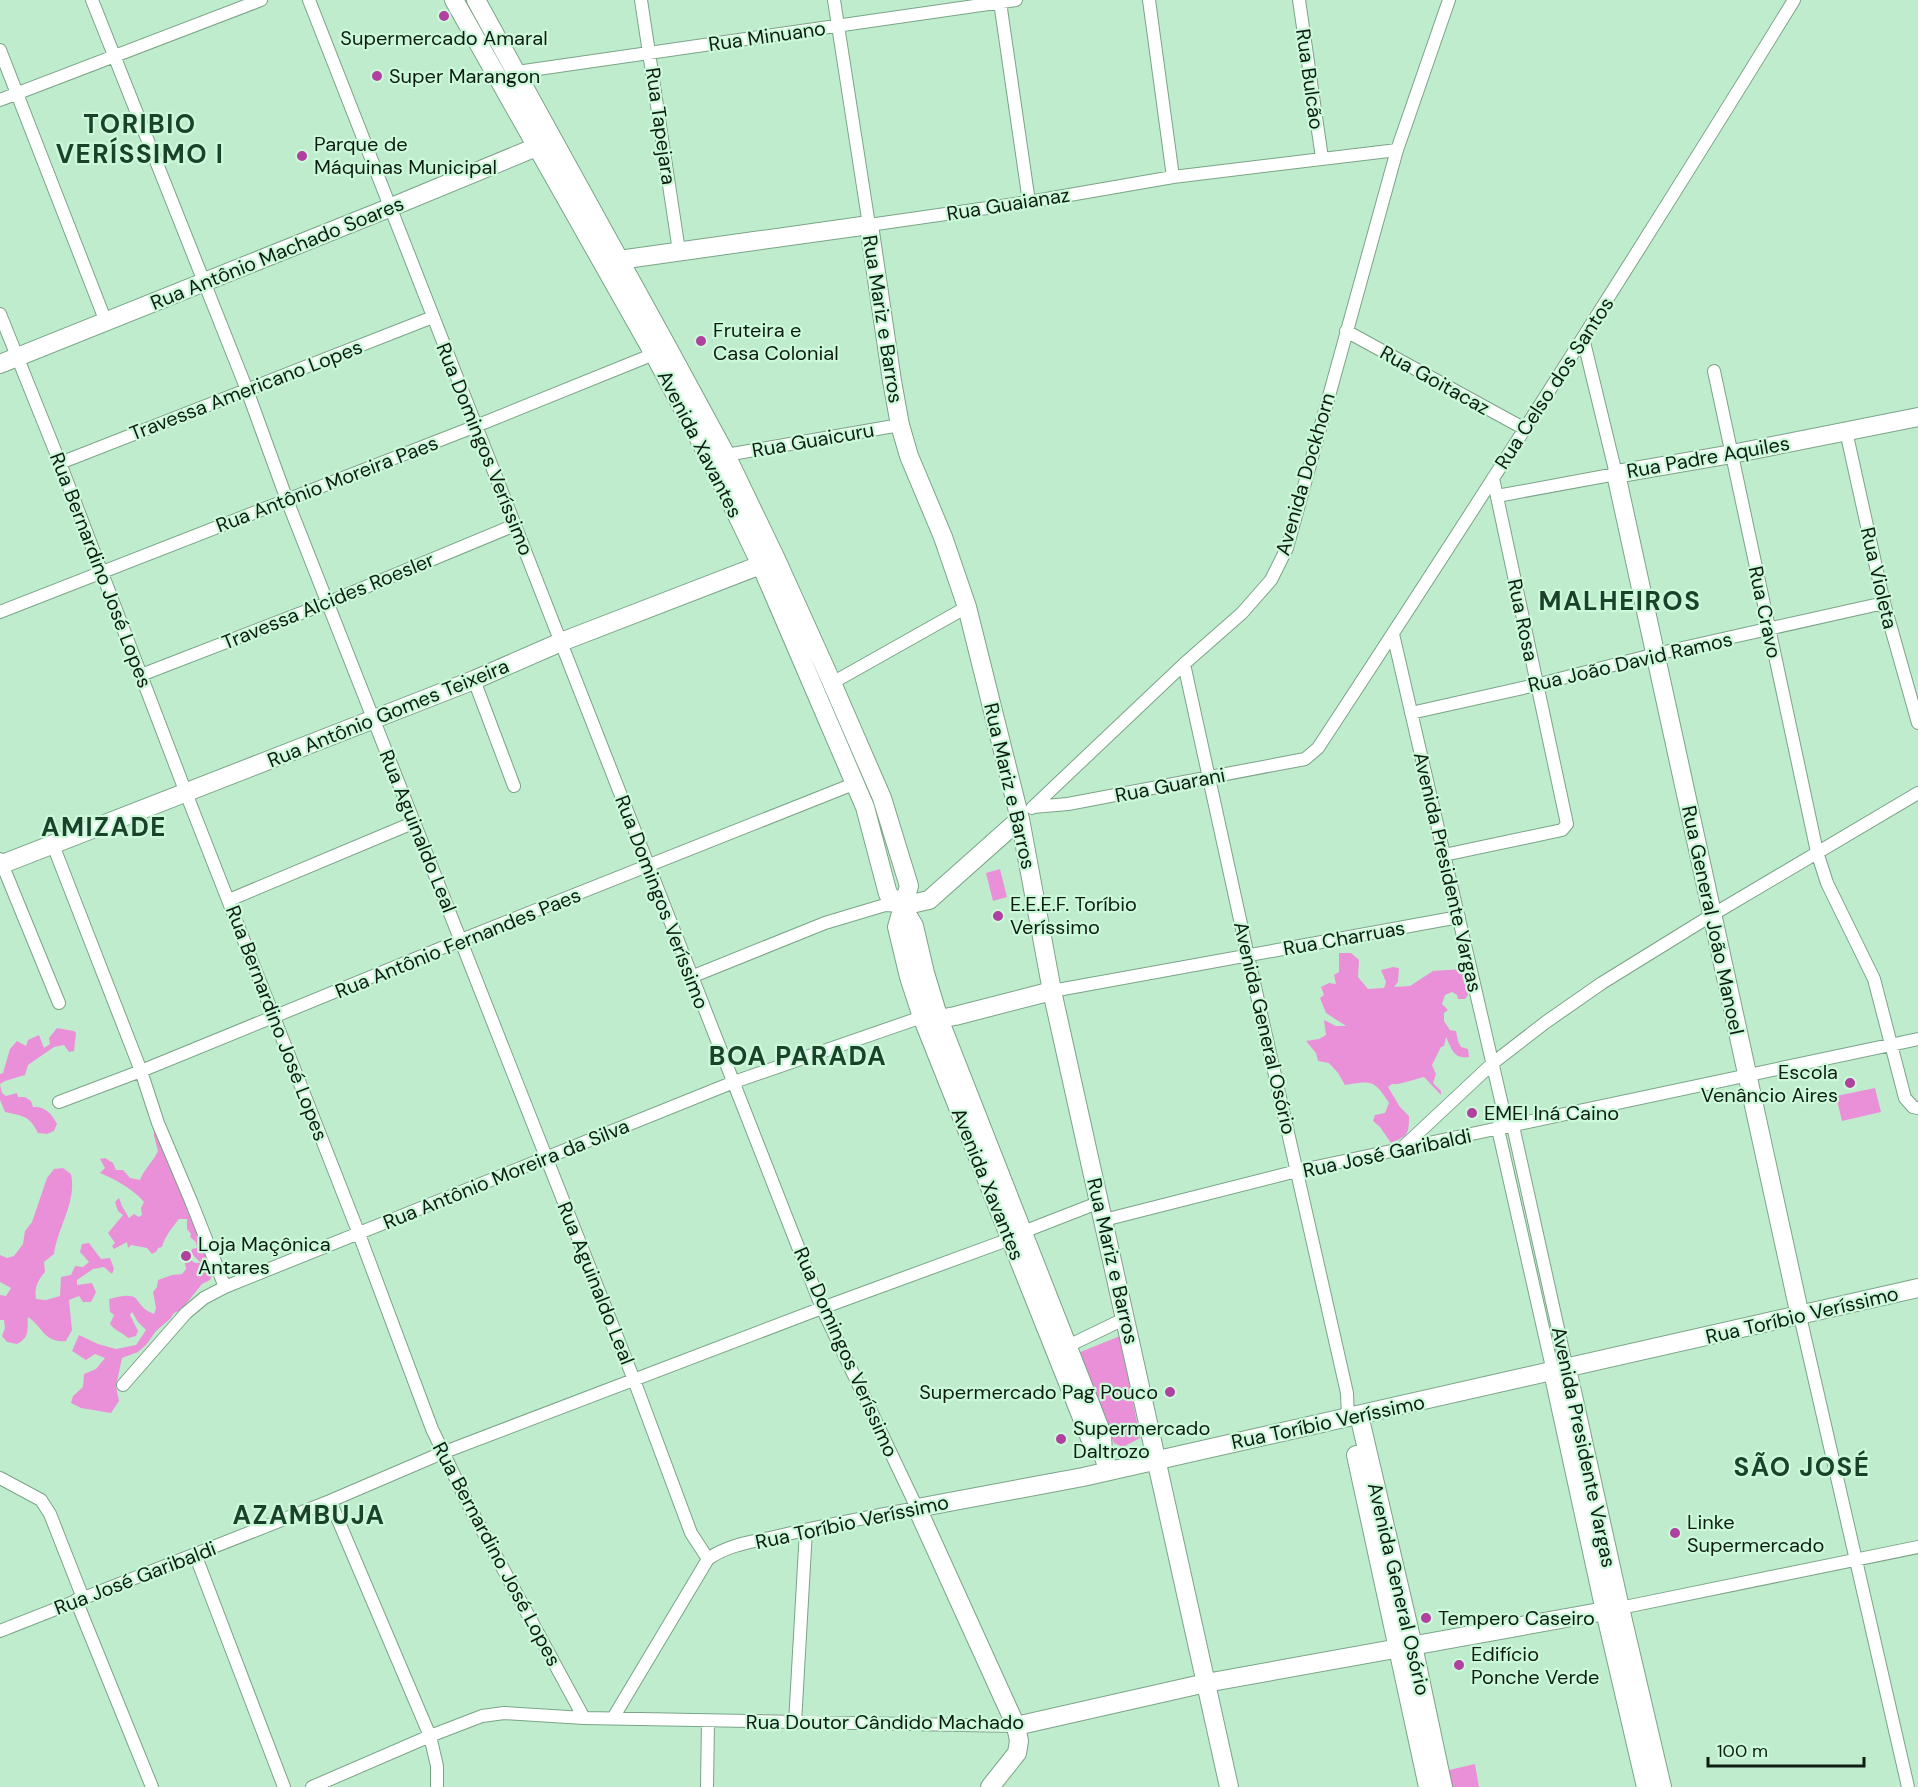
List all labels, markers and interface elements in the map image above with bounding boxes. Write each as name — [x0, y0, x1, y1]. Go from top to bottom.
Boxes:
marker: Supermercado Amaral — [437, 9, 451, 23]
street label: Rua Minuano — [707, 15, 827, 57]
place label: Supermercado Amaral — [340, 25, 548, 51]
street label: Rua Bulcão — [1290, 27, 1330, 131]
place label: Super Marangon — [389, 63, 540, 89]
street label: Rua Tapejara — [640, 66, 682, 186]
marker: Super Marangon — [370, 69, 384, 83]
district label: TORIBIO VERÍSSIMO I — [56, 107, 224, 171]
place label: Parque de Máquinas Municipal — [314, 131, 497, 180]
marker: Parque de Máquinas Municipal — [295, 149, 309, 163]
street label: Rua Guaianaz — [945, 181, 1071, 227]
street label: Rua Antônio Machado Soares — [146, 190, 408, 316]
street label: Rua Mariz e Barros — [857, 233, 909, 405]
street label: Rua Celso dos Santos — [1489, 292, 1619, 474]
place label: Fruteira e Casa Colonial — [713, 317, 839, 366]
street label: Travessa Americano Lopes — [126, 334, 366, 446]
marker: Fruteira e Casa Colonial — [694, 334, 708, 348]
street label: Rua Domingos Veríssimo — [430, 339, 540, 559]
street label: Rua Goitacaz — [1376, 339, 1494, 421]
street label: Avenida Xavantes — [652, 366, 748, 522]
street label: Avenida Dockhorn — [1269, 390, 1341, 558]
street label: Rua Guaicuru — [750, 416, 876, 464]
street label: Rua Antônio Moreira Paes — [212, 430, 442, 538]
street label: Rua Padre Aquiles — [1624, 430, 1792, 484]
street label: Rua Bernardino José Lopes — [44, 449, 158, 691]
street label: Rua Violeta — [1855, 525, 1903, 631]
street label: Travessa Alcides Roesler — [218, 546, 438, 656]
street label: Rua Cravo — [1743, 563, 1787, 661]
street label: Rua Rosa — [1502, 576, 1544, 664]
district label: MALHEIROS — [1539, 584, 1701, 618]
street label: Rua João David Ramos — [1525, 626, 1735, 698]
street label: Rua Antônio Gomes Teixeira — [263, 653, 513, 773]
street label: Rua Mariz e Barros — [978, 700, 1042, 872]
street label: Rua Aguinaldo Leal — [373, 746, 463, 916]
street label: Avenida Presidente Vargas — [1408, 749, 1488, 995]
street label: Rua Guarani — [1113, 762, 1227, 808]
street label: Rua Domingos Veríssimo — [609, 791, 715, 1013]
street label: Rua General João Manoel — [1676, 803, 1750, 1037]
district label: AMIZADE — [41, 810, 167, 844]
street label: Rua Antônio Fernandes Paes — [331, 882, 585, 1004]
place label: E.E.E.F. Toríbio Veríssimo — [1010, 891, 1137, 940]
street label: Rua Bernardino José Lopes — [220, 902, 334, 1144]
marker: E.E.E.F. Toríbio Veríssimo — [991, 909, 1005, 923]
street label: Rua Charruas — [1281, 914, 1407, 962]
street label: Avenida General Osório — [1228, 919, 1302, 1137]
district label: BOA PARADA — [709, 1039, 887, 1073]
place label: Escola Venâncio Aires — [1701, 1059, 1838, 1108]
marker: Escola Venâncio Aires — [1843, 1076, 1857, 1090]
place label: EMEI Iná Caino — [1484, 1100, 1619, 1126]
street label: Avenida Xavantes — [946, 1104, 1030, 1264]
marker: EMEI Iná Caino — [1465, 1106, 1479, 1120]
street label: Rua Antônio Moreira da Silva — [379, 1113, 633, 1235]
street label: Rua José Garibaldi — [1300, 1122, 1474, 1184]
street label: Rua Mariz e Barros — [1081, 1175, 1145, 1347]
street label: Rua Aguinaldo Leal — [551, 1198, 641, 1368]
place label: Loja Maçônica Antares — [198, 1231, 331, 1280]
street label: Rua Domingos Veríssimo — [788, 1243, 904, 1461]
marker: Loja Maçônica Antares — [179, 1249, 193, 1263]
street label: Rua Toríbio Veríssimo — [1703, 1280, 1901, 1350]
street label: Avenida Presidente Vargas — [1546, 1324, 1622, 1570]
place label: Supermercado Pag Pouco — [919, 1379, 1158, 1405]
marker: Supermercado Pag Pouco — [1163, 1385, 1177, 1399]
street label: Rua Toríbio Veríssimo — [1229, 1389, 1427, 1455]
place label: Supermercado Daltrozo — [1073, 1415, 1210, 1464]
marker: Supermercado Daltrozo — [1054, 1432, 1068, 1446]
street label: Rua Bernardino José Lopes — [427, 1437, 567, 1671]
district label: SÃO JOSÉ — [1734, 1450, 1870, 1484]
street label: Avenida General Osório — [1362, 1480, 1436, 1698]
street label: Rua Toríbio Veríssimo — [753, 1489, 951, 1555]
district label: AZAMBUJA — [232, 1498, 386, 1532]
place label: Linke Supermercado — [1687, 1509, 1824, 1558]
marker: Linke Supermercado — [1668, 1526, 1682, 1540]
street label: Rua José Garibaldi — [50, 1535, 220, 1621]
place label: Tempero Caseiro — [1438, 1605, 1595, 1631]
marker: Tempero Caseiro — [1419, 1611, 1433, 1625]
place label: Edifício Ponche Verde — [1471, 1641, 1599, 1690]
marker: Edifício Ponche Verde — [1452, 1658, 1466, 1672]
street label: Rua Doutor Cândido Machado — [746, 1709, 1024, 1735]
scale bar — [1708, 1730, 1864, 1768]
text: 100 m — [1717, 1739, 1768, 1763]

